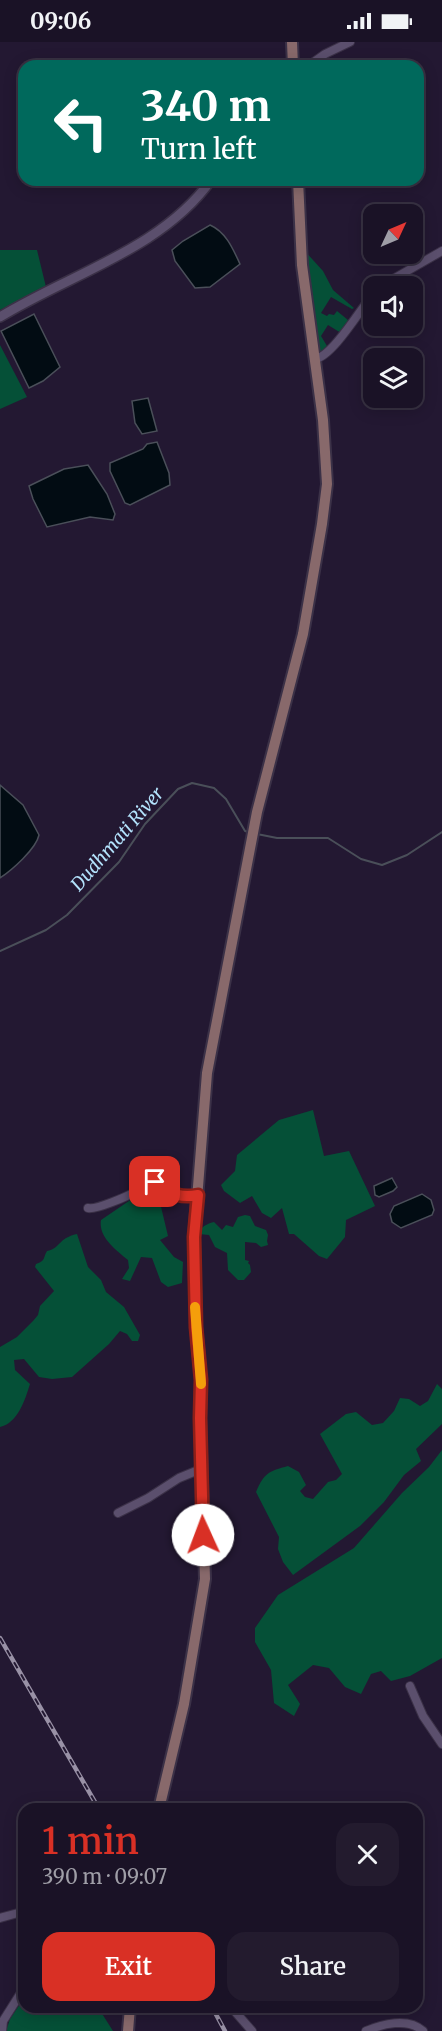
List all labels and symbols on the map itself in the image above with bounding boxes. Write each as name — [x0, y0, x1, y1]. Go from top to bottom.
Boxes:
north arrow — [363, 204, 423, 264]
water label: Dudhmati River — [65, 782, 169, 896]
pin — [129, 1156, 180, 1207]
position arrow — [171, 1503, 235, 1567]

